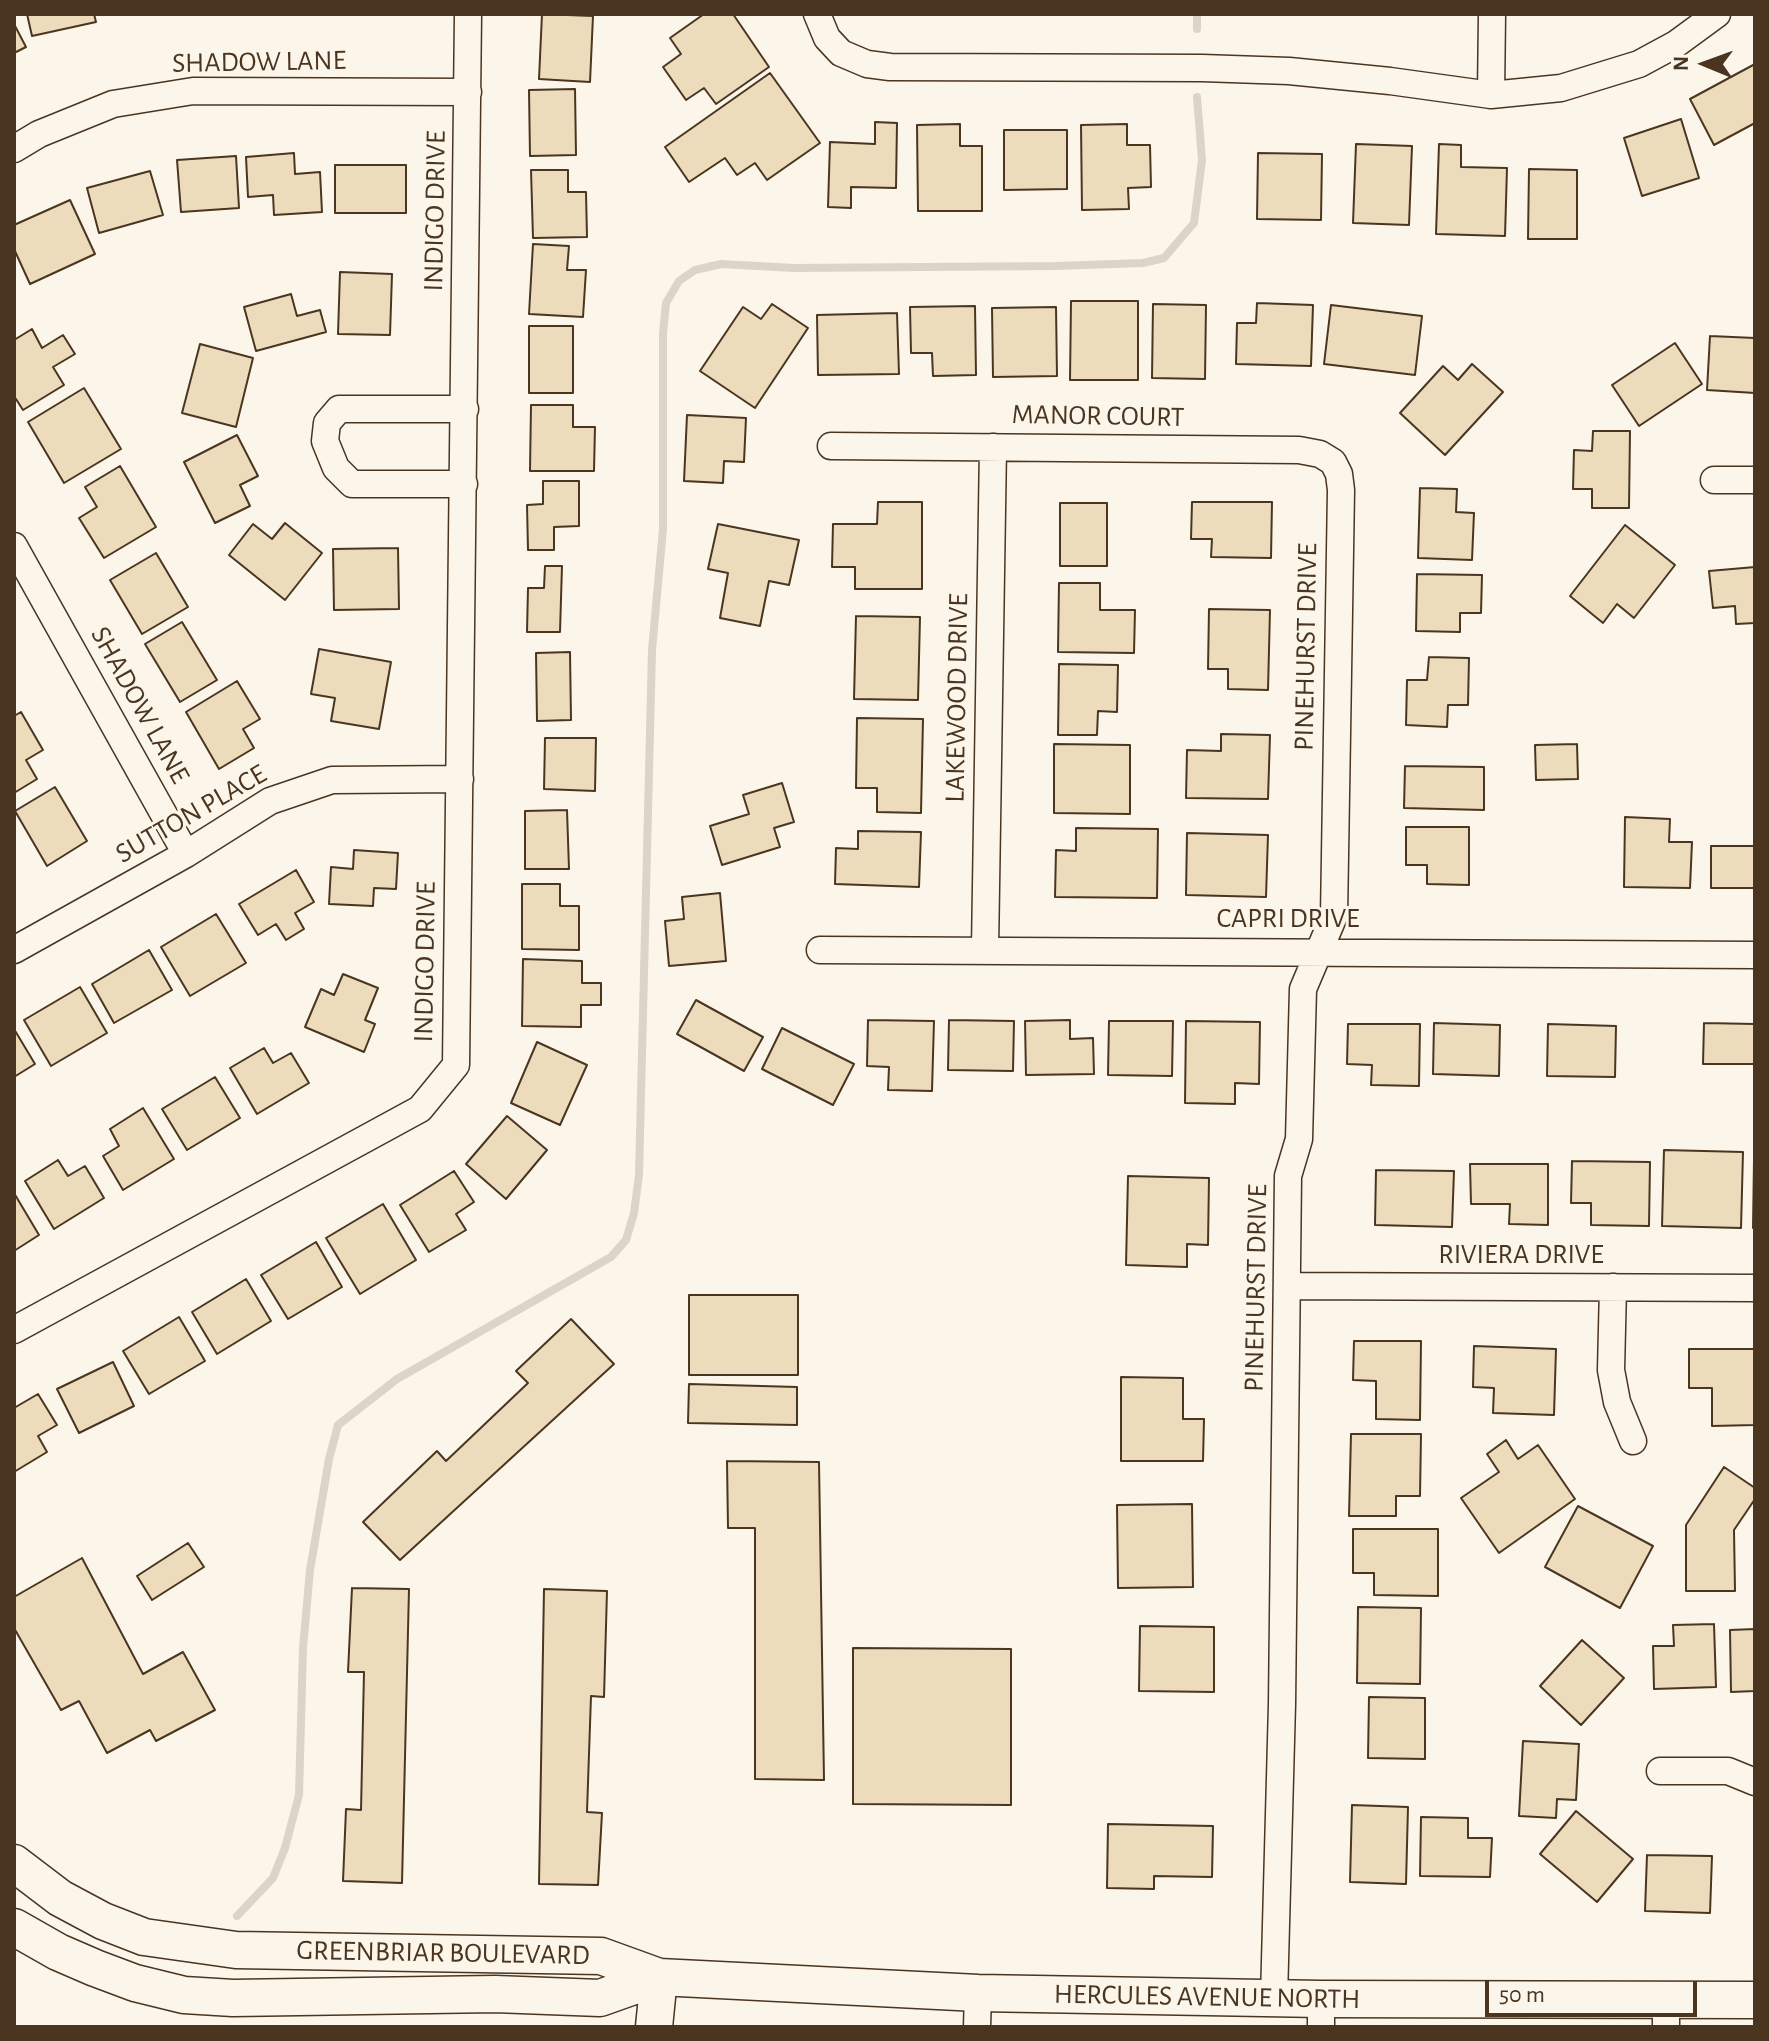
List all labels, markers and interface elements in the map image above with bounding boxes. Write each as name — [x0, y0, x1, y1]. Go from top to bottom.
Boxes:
north arrow — [1665, 24, 1745, 104]
street label: SHADOW LANE — [172, 44, 346, 80]
text: N — [1670, 56, 1692, 71]
street label: INDIGO DRIVE — [417, 130, 453, 292]
street label: MANOR COURT — [1011, 398, 1185, 434]
street label: PINEHURST DRIVE — [1287, 543, 1325, 751]
street label: LAKEWOOD DRIVE — [938, 593, 976, 803]
street label: SHADOW LANE — [83, 621, 197, 789]
street label: SUTTON PLACE — [110, 757, 272, 871]
street label: INDIGO DRIVE — [407, 881, 443, 1043]
street label: CAPRI DRIVE — [1217, 902, 1359, 936]
street label: PINEHURST DRIVE — [1237, 1184, 1275, 1392]
street label: RIVIERA DRIVE — [1438, 1238, 1604, 1272]
street label: GREENBRIAR BOULEVARD — [296, 1934, 590, 1972]
scale bar — [1489, 1965, 1701, 2015]
street label: HERCULES AVENUE NORTH — [1054, 1978, 1360, 2016]
text: 50 m — [1499, 1983, 1545, 2007]

